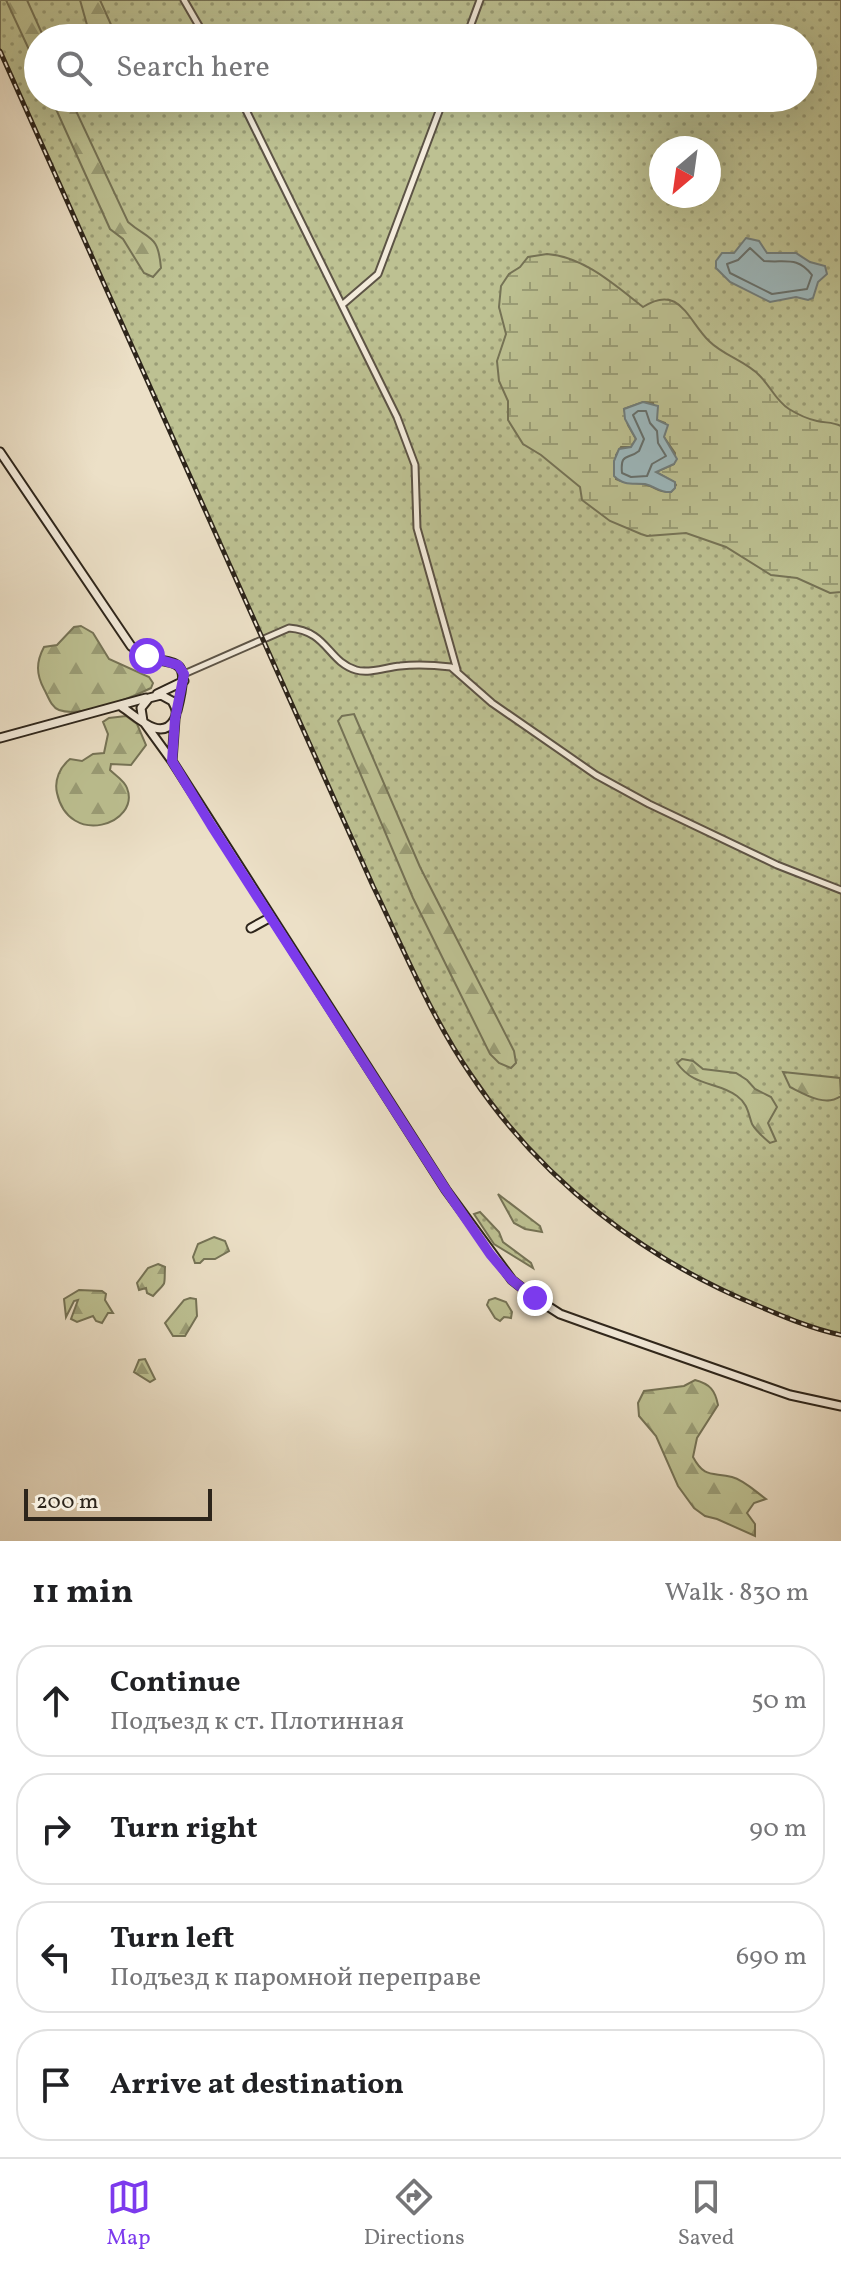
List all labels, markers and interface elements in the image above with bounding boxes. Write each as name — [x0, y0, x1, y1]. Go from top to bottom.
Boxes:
search box — [24, 24, 817, 112]
icon: search — [52, 46, 96, 90]
text: Search here — [116, 47, 270, 89]
north arrow — [649, 136, 721, 208]
route start — [129, 638, 165, 674]
route end — [517, 1280, 553, 1316]
scale bar — [24, 1485, 212, 1521]
text: 200 m — [36, 1487, 98, 1518]
text: 11 min — [32, 1570, 133, 1617]
text: Walk · 830 m — [664, 1575, 809, 1611]
text: Continue — [110, 1662, 241, 1704]
icon: ahead — [34, 1679, 78, 1723]
text: 50 m — [751, 1683, 807, 1719]
text: Подъезд к ст. Плотинная — [110, 1704, 404, 1740]
icon: right — [34, 1807, 78, 1851]
text: Turn right — [110, 1808, 258, 1850]
text: 90 m — [749, 1811, 807, 1847]
text: Turn left — [110, 1918, 234, 1960]
icon: left — [34, 1935, 78, 1979]
text: 690 m — [736, 1939, 807, 1975]
text: Подъезд к паромной переправе — [110, 1960, 481, 1996]
icon: arrive — [34, 2063, 78, 2107]
text: Arrive at destination — [110, 2064, 404, 2106]
tab: Map — [107, 2175, 151, 2254]
tab: Directions — [364, 2175, 465, 2254]
tab: Saved — [678, 2175, 734, 2254]

